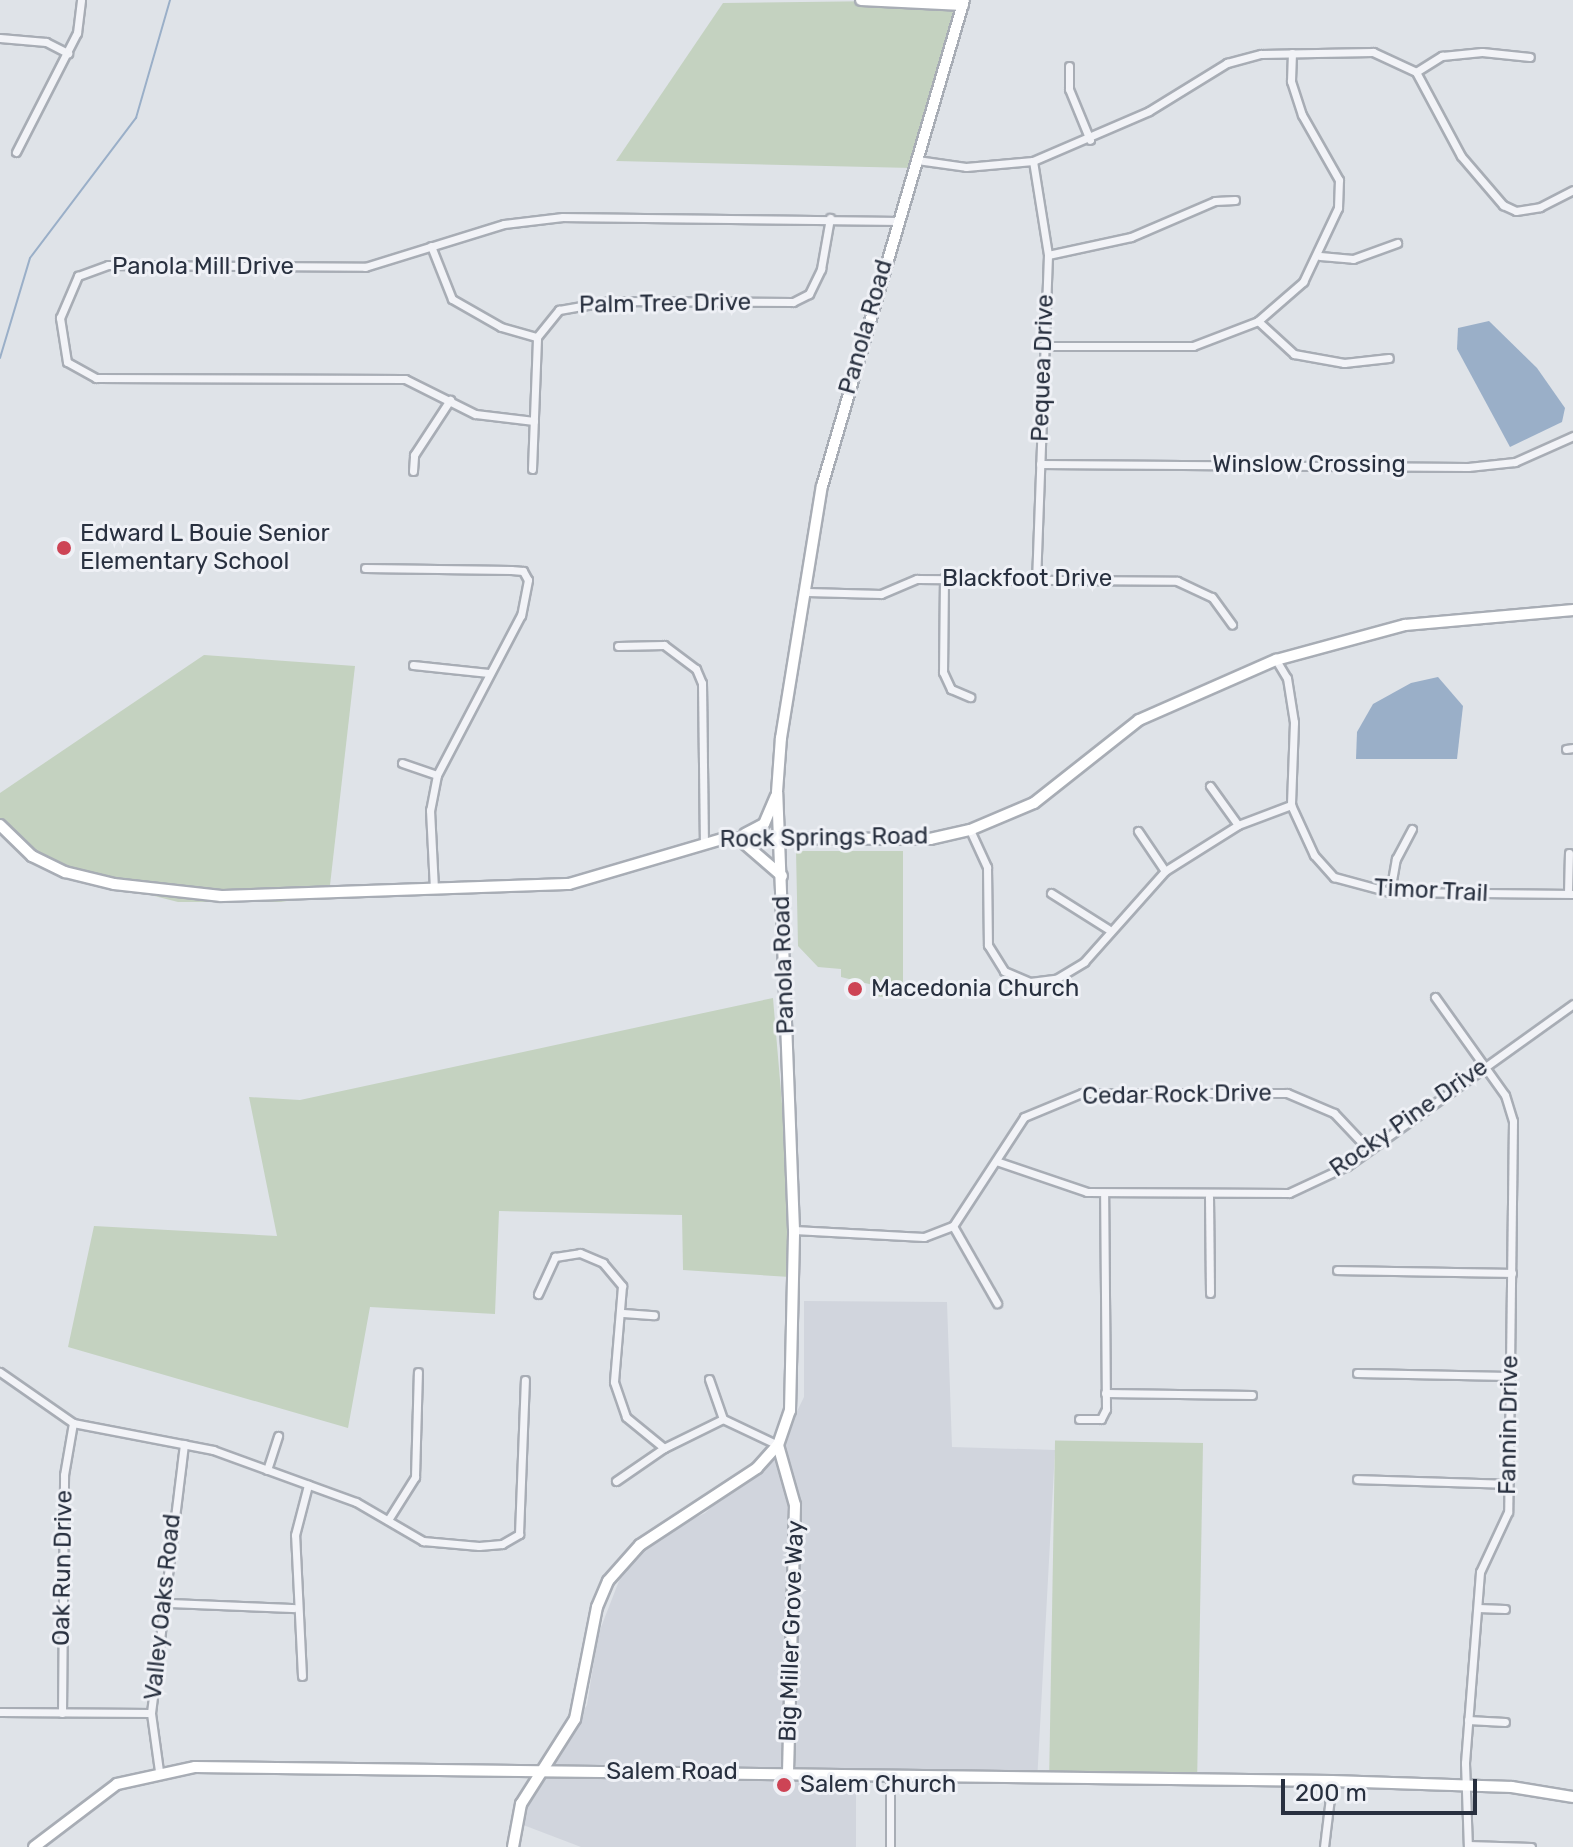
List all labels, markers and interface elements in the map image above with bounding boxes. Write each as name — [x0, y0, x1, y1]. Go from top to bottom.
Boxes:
street label: Panola Mill Drive — [112, 253, 294, 281]
street label: Panola Road — [833, 256, 899, 398]
street label: Palm Tree Drive — [578, 288, 752, 320]
street label: Pequea Drive — [1026, 294, 1060, 442]
street label: Winslow Crossing — [1212, 451, 1406, 479]
place label: Edward L Bouie Senior Elementary School — [80, 520, 330, 576]
marker: Edward L Bouie Senior Elementary School — [55, 539, 73, 557]
street label: Blackfoot Drive — [942, 565, 1112, 593]
street label: Rock Springs Road — [719, 822, 929, 854]
street label: Timor Trail — [1373, 874, 1489, 908]
street label: Panola Road — [767, 895, 801, 1035]
place label: Macedonia Church — [871, 975, 1079, 1003]
marker: Macedonia Church — [846, 980, 864, 998]
street label: Rocky Pine Drive — [1324, 1053, 1494, 1183]
street label: Cedar Rock Drive — [1081, 1079, 1273, 1111]
street label: Fannin Drive — [1493, 1355, 1525, 1495]
street label: Oak Run Drive — [47, 1490, 79, 1646]
street label: Valley Oaks Road — [139, 1512, 187, 1702]
street label: Big Miller Grove Way — [774, 1519, 810, 1743]
street label: Salem Road — [606, 1758, 738, 1786]
scale bar — [1285, 1763, 1481, 1813]
place label: Salem Church — [800, 1771, 956, 1799]
marker: Salem Church — [775, 1776, 793, 1794]
text: 200 m — [1295, 1779, 1367, 1807]

